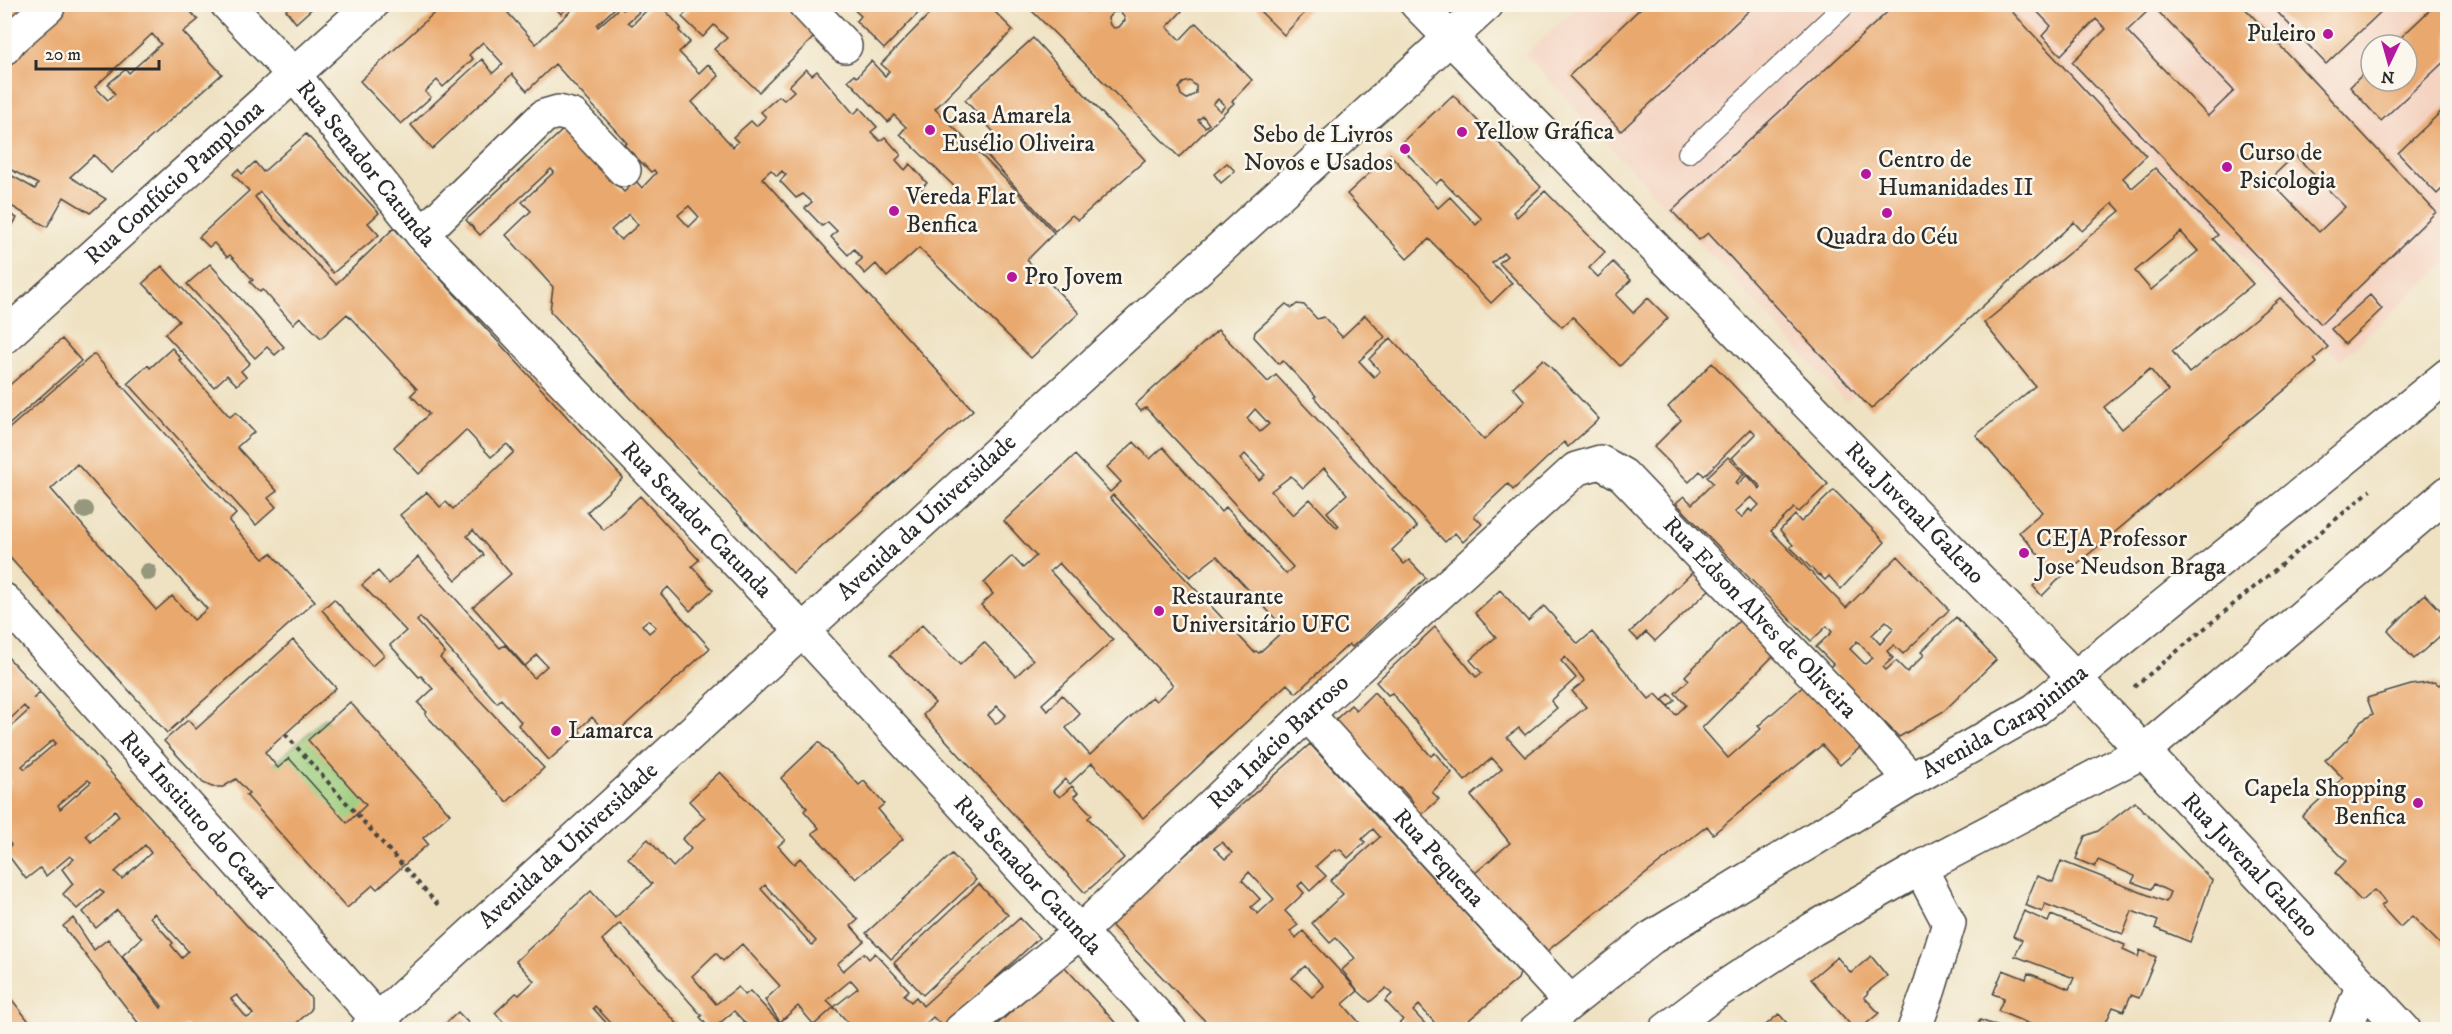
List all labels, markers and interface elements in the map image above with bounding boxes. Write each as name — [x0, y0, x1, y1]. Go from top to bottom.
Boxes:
place label: Puleiro — [2247, 19, 2316, 49]
marker: Puleiro — [2321, 27, 2335, 41]
scale bar — [36, 33, 159, 71]
north arrow — [2359, 33, 2419, 93]
text: 20 m — [45, 44, 81, 66]
text: N — [2380, 66, 2395, 87]
street label: Rua Senador Catunda — [289, 74, 443, 255]
street label: Rua Confúcio Pamplona — [79, 93, 271, 271]
place label: Casa Amarela Eusélio Oliveira — [942, 101, 1096, 159]
place label: Yellow Gráfica — [1474, 117, 1615, 147]
place label: Sebo de Livros Novos e Usados — [1244, 120, 1393, 178]
marker: Casa Amarela Eusélio Oliveira — [923, 123, 937, 137]
marker: Yellow Gráfica — [1455, 125, 1469, 139]
place label: Curso de Psicologia — [2239, 138, 2337, 196]
marker: Sebo de Livros Novos e Usados — [1398, 142, 1412, 156]
place label: Centro de Humanidades II — [1878, 145, 2033, 203]
marker: Curso de Psicologia — [2220, 160, 2234, 174]
marker: Centro de Humanidades II — [1859, 167, 1873, 181]
place label: Vereda Flat Benfica — [905, 182, 1016, 240]
marker: Vereda Flat Benfica — [887, 204, 901, 218]
marker: Quadra do Céu — [1880, 206, 1894, 220]
place label: Quadra do Céu — [1816, 222, 1958, 252]
place label: Pro Jovem — [1024, 262, 1123, 292]
marker: Pro Jovem — [1005, 270, 1019, 284]
street label: Avenida da Universidade — [831, 427, 1023, 607]
street label: Rua Senador Catunda — [614, 435, 779, 605]
street label: Rua Juvenal Galeno — [1838, 436, 1991, 591]
street label: Rua Edson Alves de Oliveira — [1656, 511, 1864, 726]
place label: CEJA Professor Jose Neudson Braga — [2034, 524, 2227, 582]
marker: CEJA Professor Jose Neudson Braga — [2017, 546, 2031, 560]
place label: Restaurante Universitário UFC — [1171, 582, 1350, 640]
marker: Restaurante Universitário UFC — [1152, 604, 1166, 618]
street label: Avenida Carapinima — [1916, 658, 2095, 786]
street label: Rua Inácio Barroso — [1202, 668, 1355, 816]
place label: Lamarca — [568, 716, 654, 746]
marker: Lamarca — [549, 724, 563, 738]
street label: Rua Instituto do Ceará — [113, 725, 279, 906]
street label: Avenida da Universidade — [472, 756, 664, 935]
place label: Capela Shopping Benfica — [2244, 774, 2407, 832]
street label: Rua Juvenal Galeno — [2175, 786, 2325, 944]
street label: Rua Senador Catunda — [947, 789, 1109, 962]
marker: Capela Shopping Benfica — [2411, 796, 2425, 810]
street label: Rua Pequena — [1386, 803, 1491, 914]

